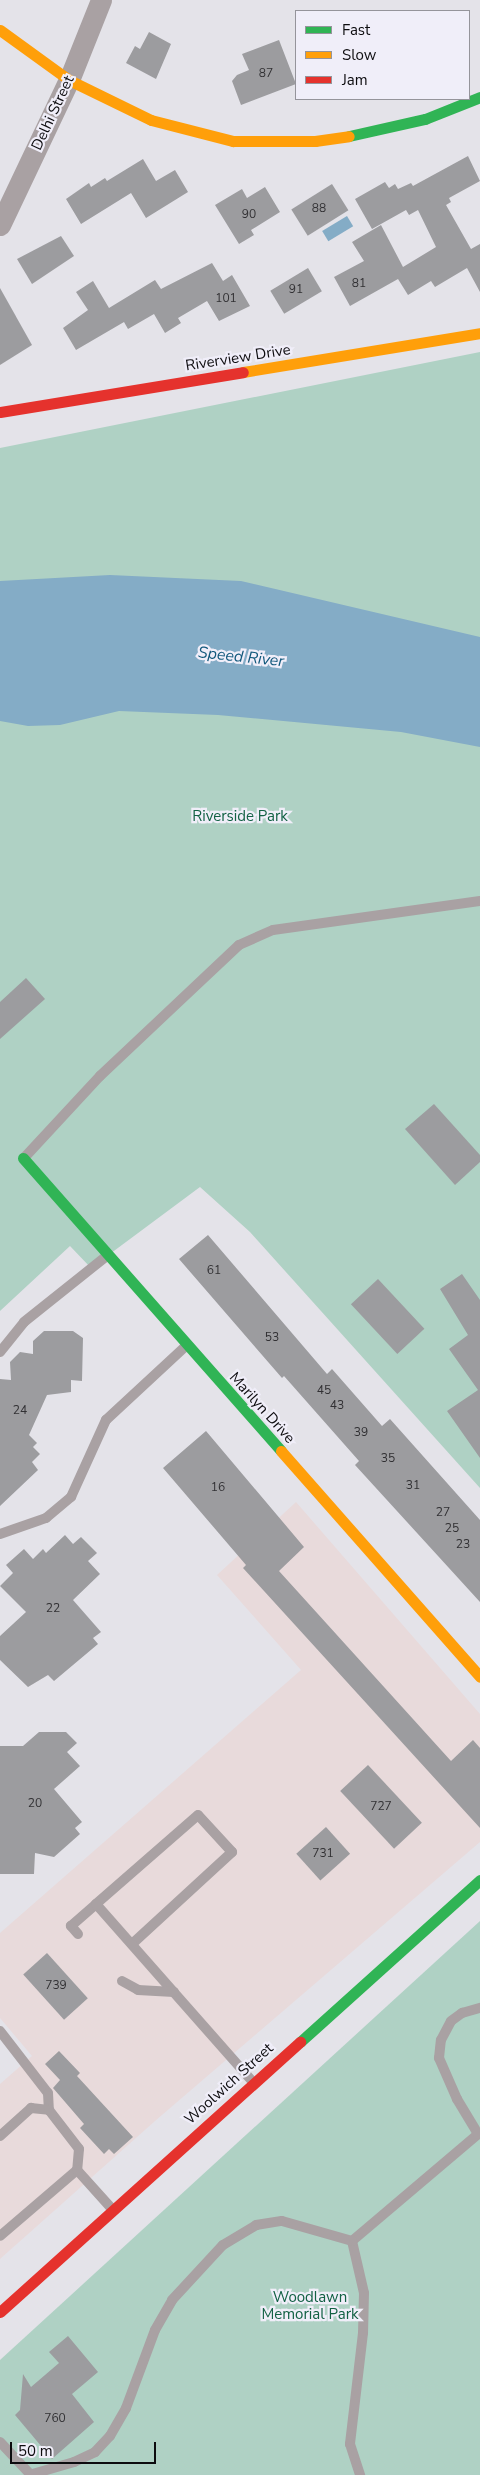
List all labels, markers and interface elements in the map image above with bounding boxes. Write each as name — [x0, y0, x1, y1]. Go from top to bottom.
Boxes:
legend — [295, 10, 470, 100]
text: Fast — [342, 20, 370, 40]
text: Slow — [342, 45, 376, 65]
house number: 87 — [259, 67, 273, 81]
text: Jam — [342, 70, 368, 90]
street label: Delhi Street — [28, 73, 78, 153]
house number: 88 — [312, 202, 326, 216]
house number: 90 — [242, 208, 256, 222]
house number: 81 — [352, 277, 366, 291]
house number: 91 — [289, 283, 303, 297]
house number: 101 — [215, 292, 237, 306]
street label: Riverview Drive — [184, 341, 292, 375]
water label: Speed River — [197, 643, 285, 671]
park label: Riverside Park — [192, 808, 288, 826]
house number: 61 — [207, 1264, 221, 1278]
house number: 53 — [265, 1331, 279, 1345]
street label: Marilyn Drive — [225, 1369, 299, 1447]
house number: 45 — [317, 1384, 331, 1398]
house number: 43 — [330, 1399, 344, 1413]
house number: 24 — [13, 1404, 27, 1418]
house number: 39 — [354, 1426, 368, 1440]
house number: 35 — [381, 1452, 395, 1466]
house number: 31 — [406, 1479, 420, 1493]
house number: 16 — [211, 1481, 225, 1495]
house number: 27 — [436, 1506, 450, 1520]
house number: 25 — [445, 1522, 459, 1536]
house number: 23 — [456, 1538, 470, 1552]
house number: 22 — [46, 1602, 60, 1616]
house number: 20 — [28, 1797, 42, 1811]
house number: 727 — [370, 1800, 392, 1814]
house number: 731 — [312, 1847, 334, 1861]
house number: 739 — [45, 1979, 67, 1993]
street label: Woolwich Street — [181, 2040, 277, 2128]
park label: Woodlawn Memorial Park — [261, 2288, 359, 2323]
house number: 760 — [44, 2412, 66, 2426]
scale bar — [12, 2432, 159, 2464]
text: 50 m — [18, 2441, 53, 2461]

